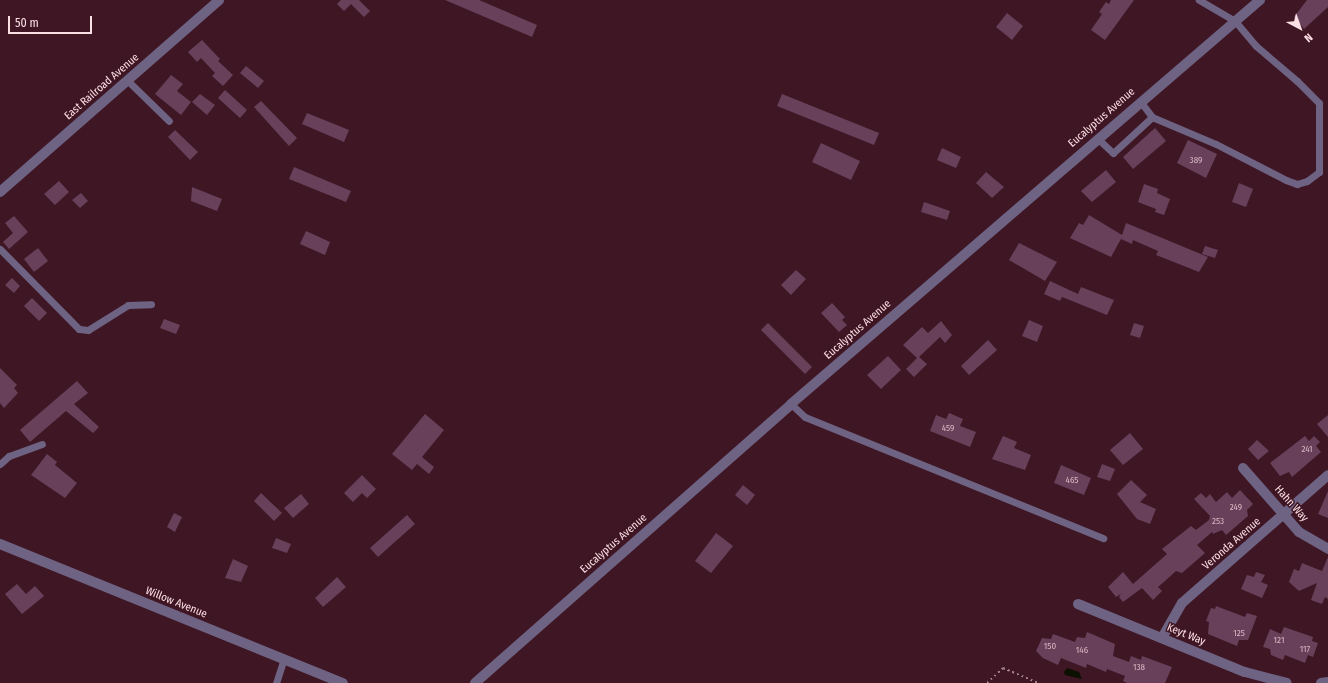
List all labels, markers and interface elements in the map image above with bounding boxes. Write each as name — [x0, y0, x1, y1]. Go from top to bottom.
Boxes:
scale bar — [10, 8, 94, 34]
north arrow — [1280, 8, 1320, 48]
text: 50 m — [15, 16, 39, 30]
text: N — [1301, 30, 1315, 45]
street label: East Railroad Avenue — [62, 51, 142, 123]
street label: Eucalyptus Avenue — [1066, 86, 1138, 150]
house number: 389 — [1190, 155, 1202, 165]
street label: Eucalyptus Avenue — [822, 298, 894, 362]
house number: 459 — [942, 423, 954, 433]
house number: 241 — [1301, 444, 1313, 454]
house number: 465 — [1066, 475, 1078, 485]
street label: Hahn Way — [1271, 483, 1311, 525]
house number: 249 — [1230, 502, 1242, 512]
street label: Eucalyptus Avenue — [578, 512, 650, 576]
street label: Veronda Avenue — [1200, 515, 1264, 573]
house number: 253 — [1212, 516, 1224, 526]
street label: Willow Avenue — [143, 585, 209, 621]
street label: Keyt Way — [1165, 621, 1207, 649]
house number: 125 — [1233, 628, 1245, 638]
house number: 121 — [1274, 635, 1284, 645]
house number: 150 — [1044, 641, 1056, 651]
house number: 117 — [1300, 644, 1310, 654]
house number: 146 — [1076, 645, 1088, 655]
house number: 138 — [1133, 662, 1145, 672]

